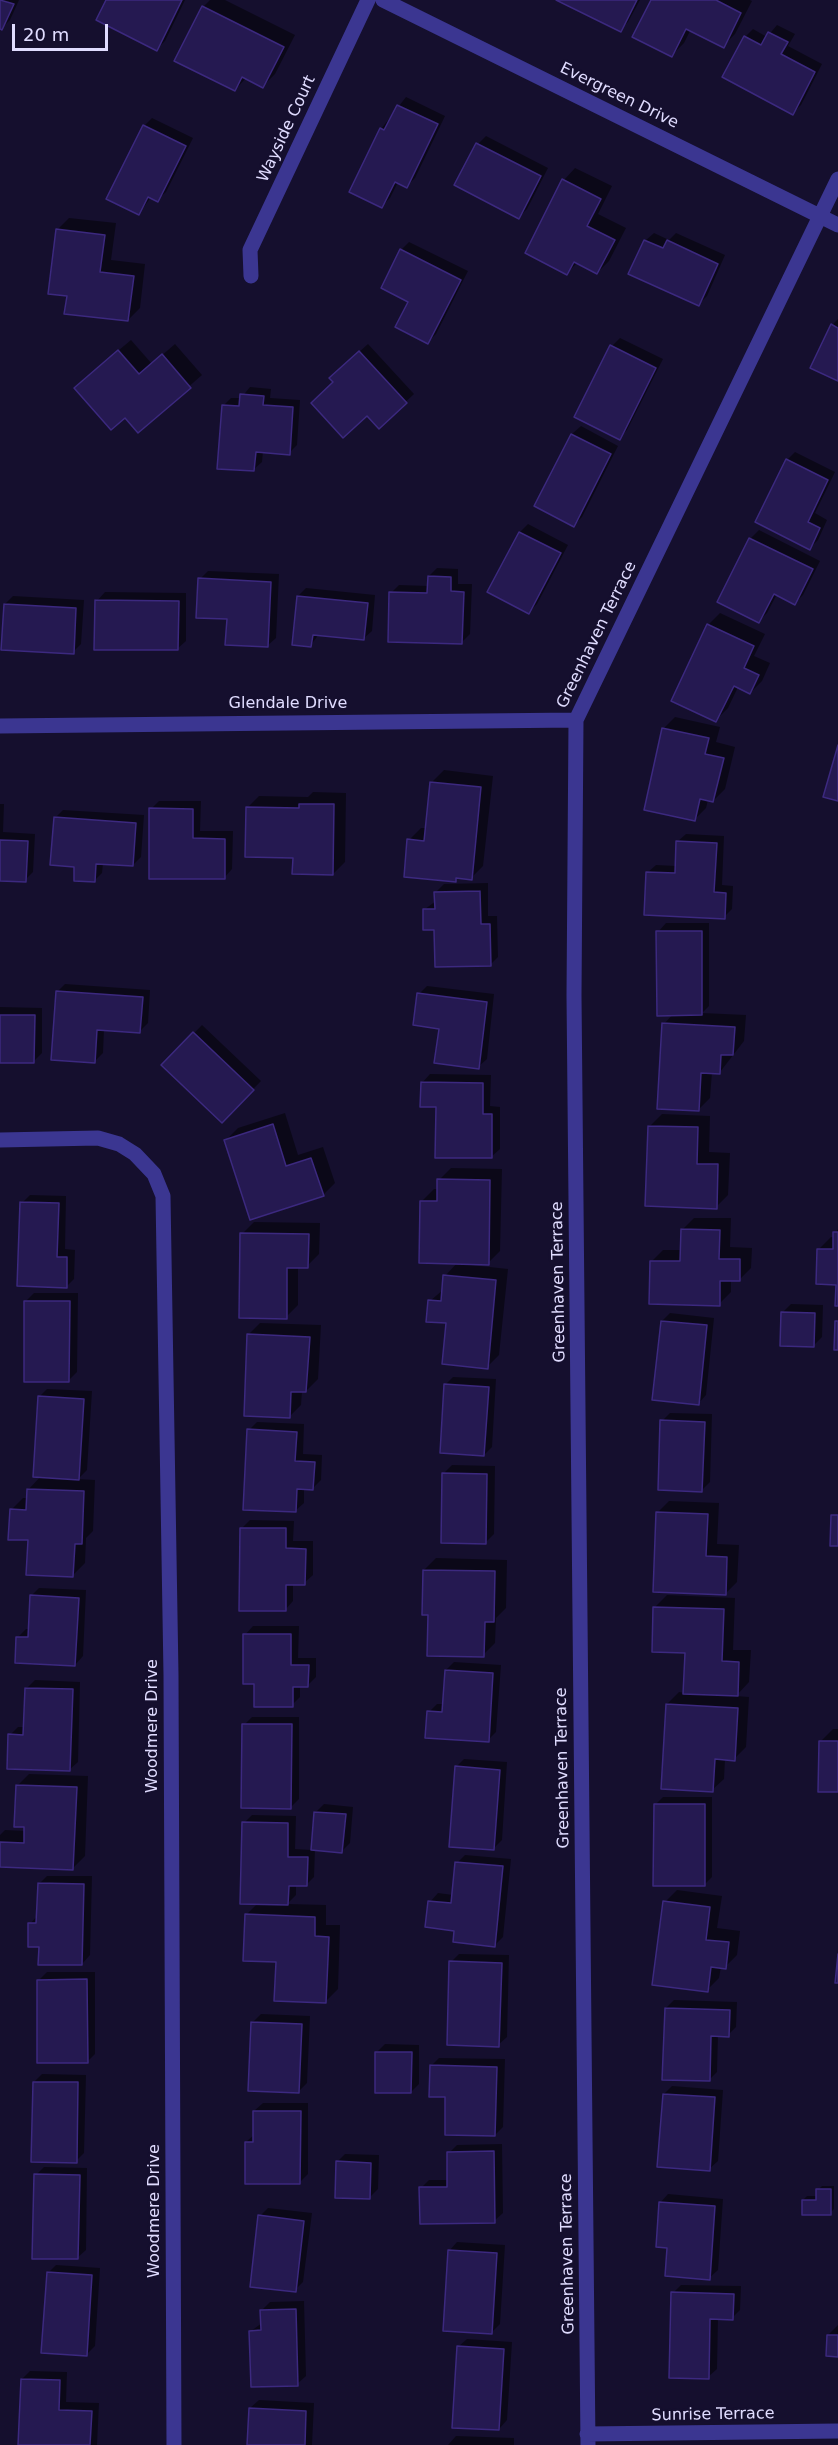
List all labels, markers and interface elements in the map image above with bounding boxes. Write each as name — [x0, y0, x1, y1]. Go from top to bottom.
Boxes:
scale bar — [15, 12, 111, 50]
text: 20 m — [23, 24, 69, 45]
street label: Evergreen Drive — [557, 59, 681, 133]
street label: Wayside Court — [254, 72, 320, 186]
street label: Greenhaven Terrace — [553, 558, 641, 712]
street label: Glendale Drive — [229, 694, 347, 714]
street label: Greenhaven Terrace — [548, 1201, 570, 1363]
street label: Woodmere Drive — [143, 1659, 163, 1793]
street label: Greenhaven Terrace — [552, 1687, 574, 1849]
street label: Woodmere Drive — [145, 2144, 165, 2278]
street label: Greenhaven Terrace — [557, 2173, 579, 2335]
street label: Sunrise Terrace — [651, 2404, 775, 2426]

